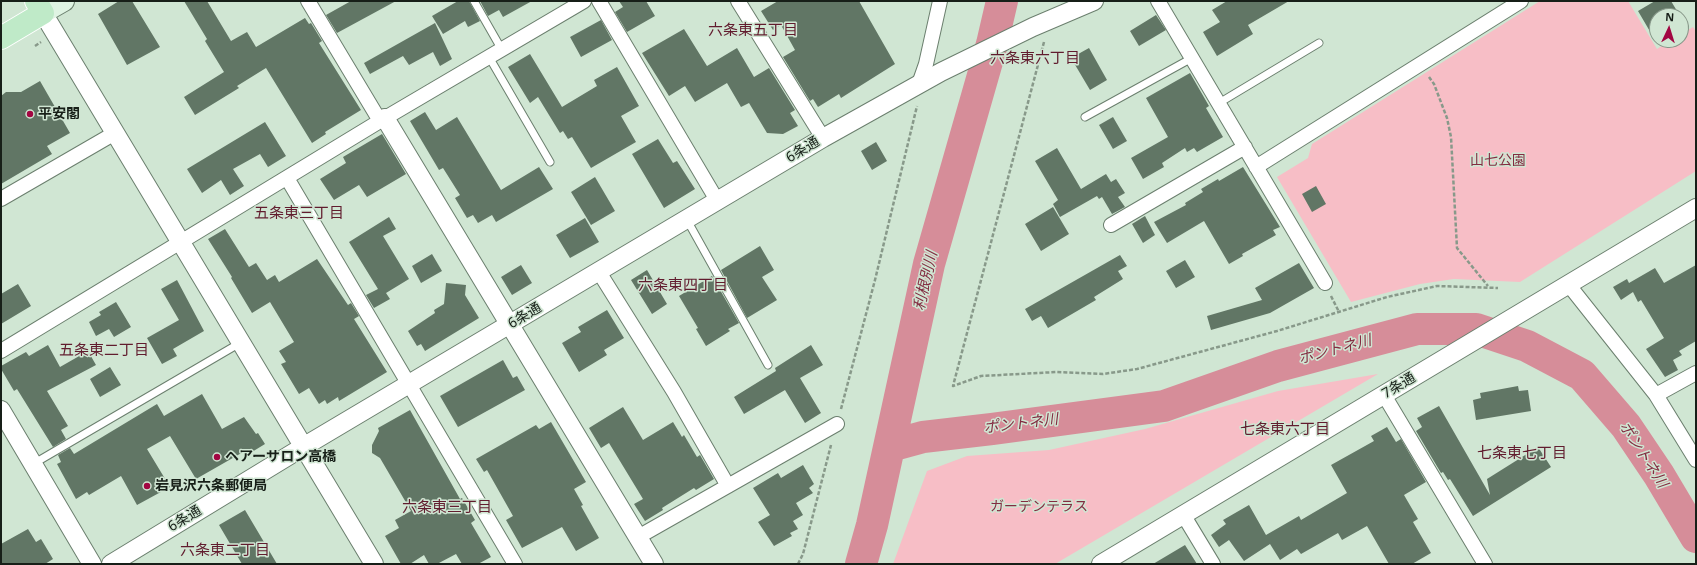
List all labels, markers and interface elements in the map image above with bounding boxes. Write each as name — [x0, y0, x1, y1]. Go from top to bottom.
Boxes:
north arrow — [1649, 8, 1689, 48]
text: N — [1665, 9, 1675, 24]
district label: 六条東五丁目 — [708, 22, 798, 40]
district label: 六条東六丁目 — [990, 50, 1080, 68]
place label: 平安閣 — [38, 106, 80, 122]
marker: 平安閣 — [25, 109, 35, 119]
street label: 6条通 — [783, 134, 823, 166]
park label: 山七公園 — [1470, 153, 1526, 169]
district label: 五条東三丁目 — [254, 205, 344, 223]
water label: 利根別川 — [910, 250, 942, 312]
district label: 六条東四丁目 — [638, 277, 728, 295]
street label: 6条通 — [505, 300, 545, 332]
water label: ポントネ川 — [1296, 332, 1374, 368]
district label: 五条東二丁目 — [59, 342, 149, 360]
street label: 7条通 — [1379, 370, 1419, 402]
water label: ポントネ川 — [983, 410, 1059, 438]
water label: ポントネ川 — [1615, 419, 1671, 491]
district label: 七条東六丁目 — [1240, 421, 1330, 439]
district label: 七条東七丁目 — [1477, 445, 1567, 463]
place label: ヘアーサロン高橋 — [225, 449, 336, 465]
marker: ヘアーサロン高橋 — [212, 452, 222, 462]
place label: 岩見沢六条郵便局 — [155, 478, 267, 494]
marker: 岩見沢六条郵便局 — [142, 481, 152, 491]
district label: 六条東三丁目 — [402, 499, 492, 517]
park label: ガーデンテラス — [990, 499, 1088, 515]
street label: 6条通 — [165, 503, 205, 535]
district label: 六条東二丁目 — [180, 542, 270, 560]

